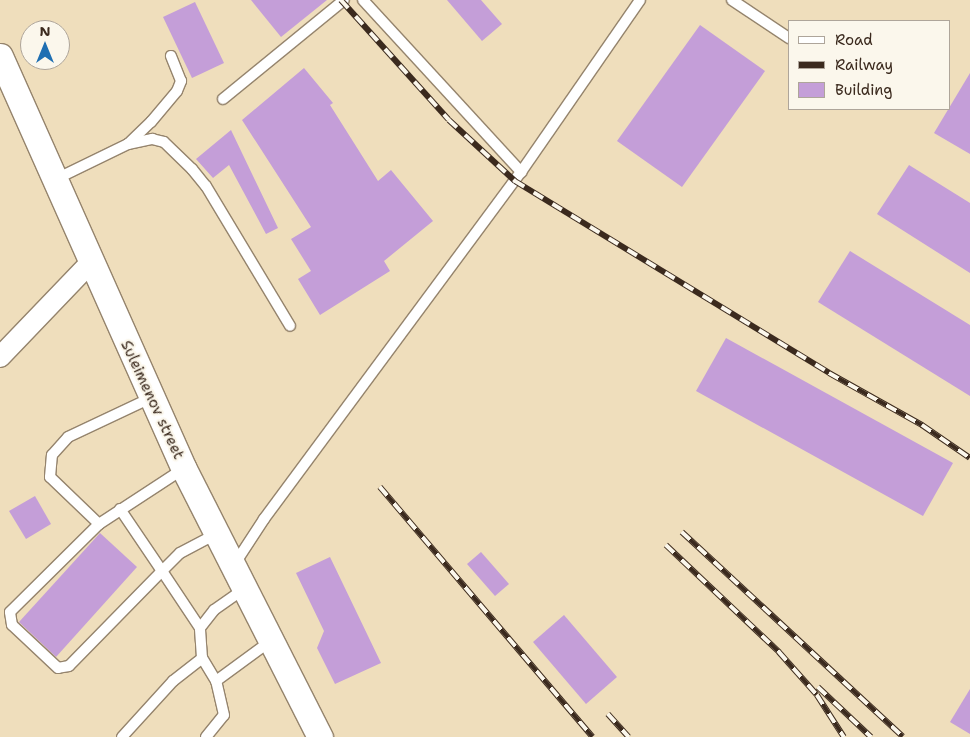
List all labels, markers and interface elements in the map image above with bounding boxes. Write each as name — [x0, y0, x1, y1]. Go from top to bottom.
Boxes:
north arrow — [20, 20, 70, 70]
legend — [788, 20, 950, 110]
text: N — [39, 22, 51, 40]
text: Road — [835, 30, 873, 50]
text: Railway — [835, 55, 893, 75]
text: Building — [835, 80, 892, 100]
street label: Suleimenov street — [117, 338, 187, 462]

